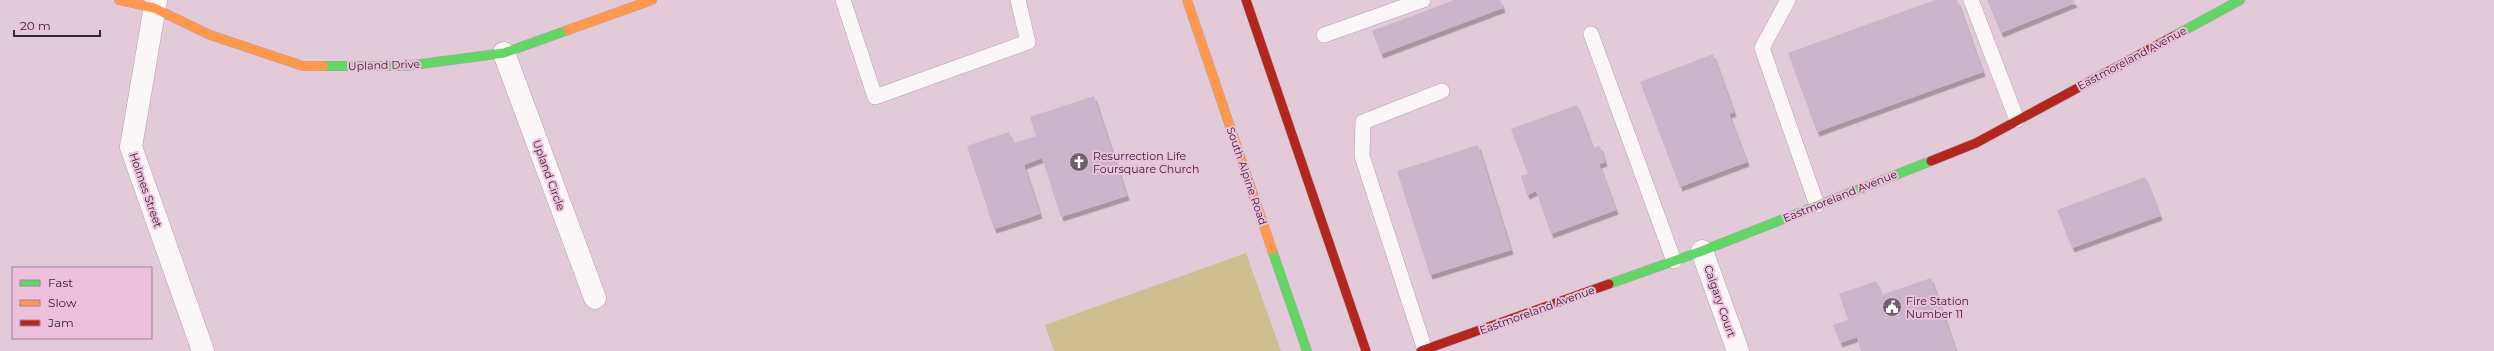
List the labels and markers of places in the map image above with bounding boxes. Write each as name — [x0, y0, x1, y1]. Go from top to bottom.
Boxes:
place label: Resurrection Life Foursquare Church — [1093, 149, 1199, 176]
church icon: Resurrection Life Foursquare Church — [1068, 151, 1090, 173]
place label: Fire Station Number 11 — [1906, 294, 1969, 321]
public building icon: Fire Station Number 11 — [1881, 296, 1903, 318]

